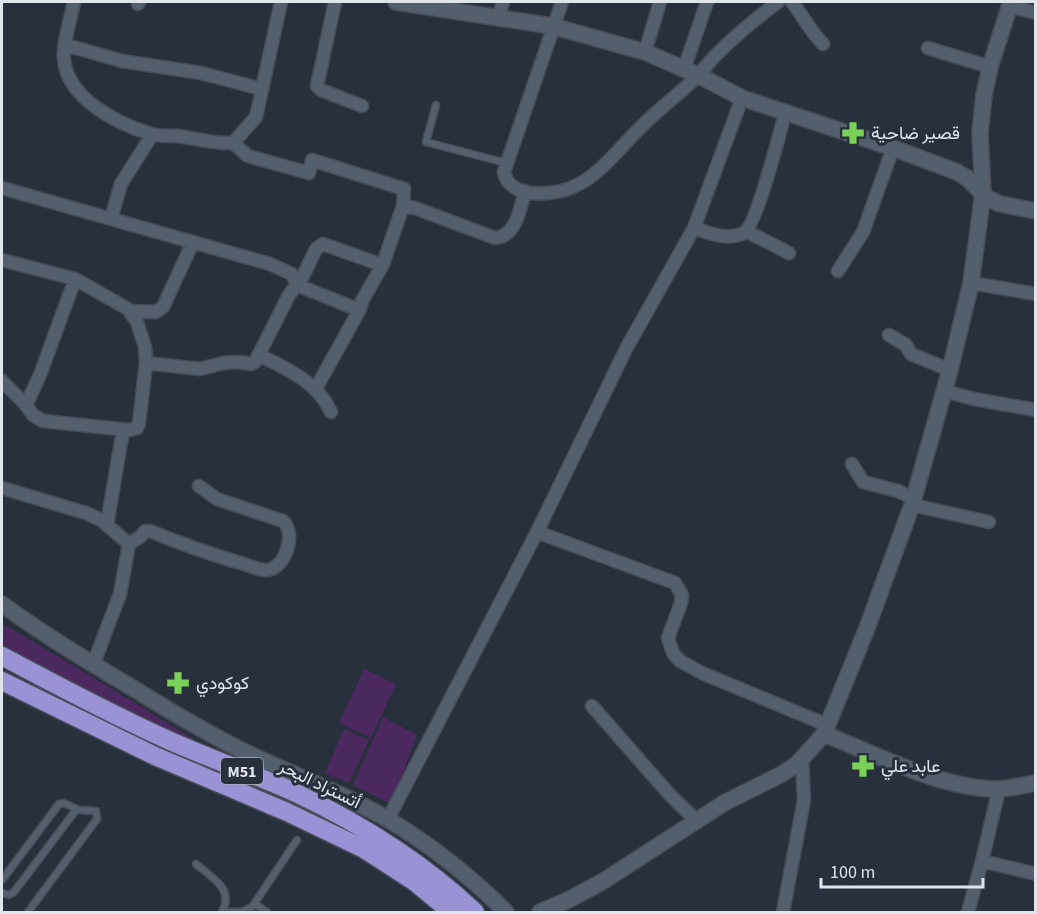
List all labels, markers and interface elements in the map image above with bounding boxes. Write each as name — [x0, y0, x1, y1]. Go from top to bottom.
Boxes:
pharmacy icon: قصير ضاحية — [840, 120, 866, 146]
place label: قصير ضاحية — [871, 121, 960, 146]
pharmacy icon: كوكودي — [165, 670, 191, 696]
place label: كوكودي — [196, 671, 249, 698]
street label: أتستراد البحر — [274, 753, 365, 815]
pharmacy icon: عابد علي — [850, 753, 876, 779]
place label: عابد علي — [881, 754, 940, 781]
road number: M51 — [221, 758, 263, 784]
scale bar — [821, 851, 983, 889]
text: 100 m — [830, 860, 875, 885]

